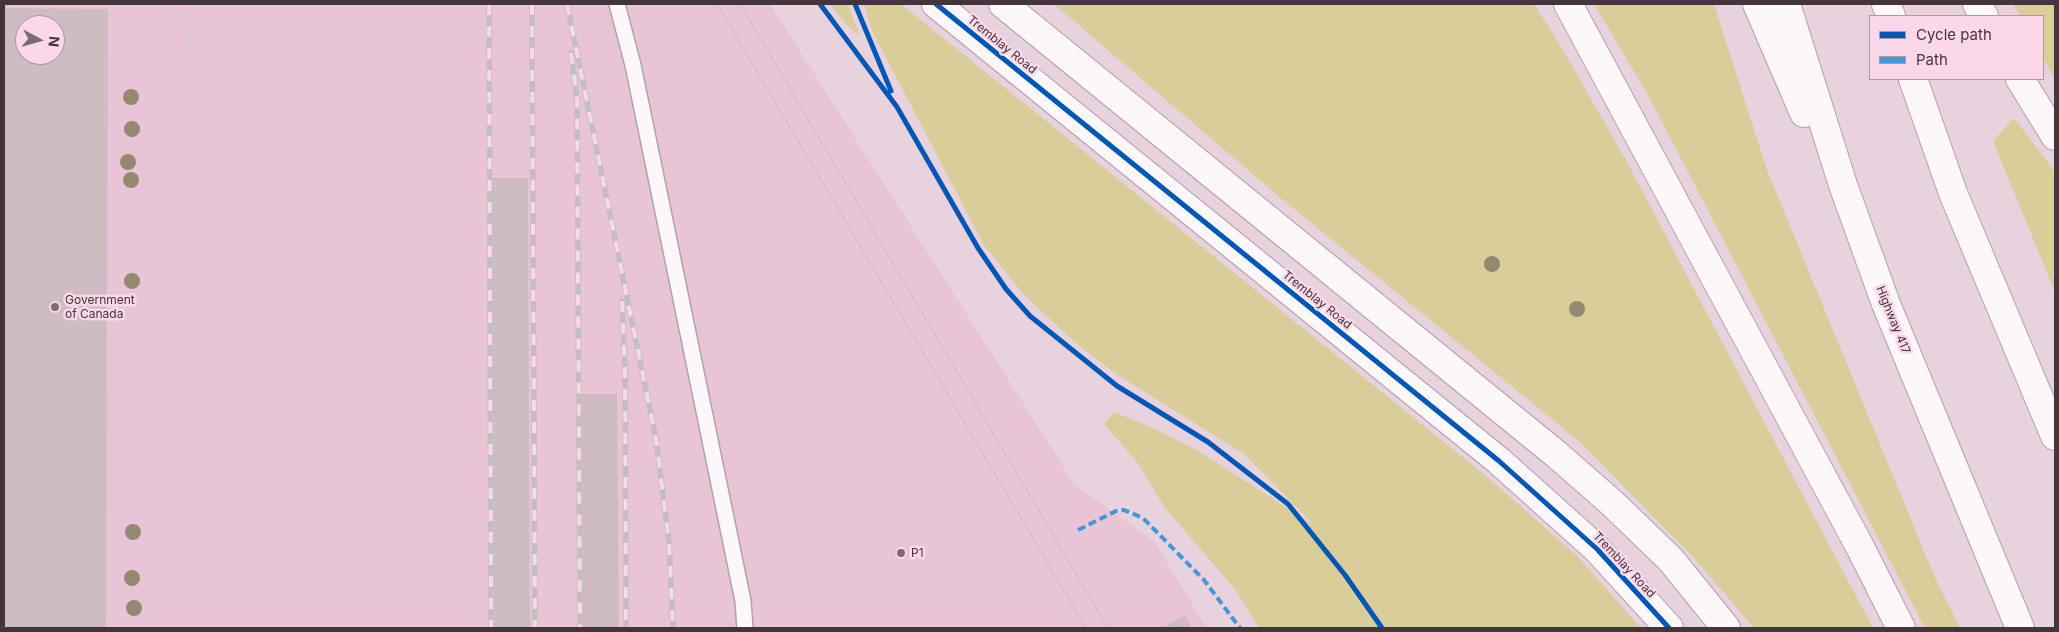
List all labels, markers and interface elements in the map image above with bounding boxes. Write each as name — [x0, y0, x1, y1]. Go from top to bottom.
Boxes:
street label: Tremblay Road — [965, 13, 1039, 77]
north arrow — [15, 15, 65, 65]
legend — [1869, 15, 2044, 80]
text: Cycle path — [1916, 25, 1992, 44]
text: N — [45, 35, 63, 48]
text: Path — [1916, 50, 1948, 69]
street label: Tremblay Road — [1280, 268, 1354, 332]
street label: Highway 417 — [1873, 284, 1913, 356]
place label: Government of Canada — [65, 293, 135, 321]
marker: Government of Canada — [49, 301, 61, 313]
street label: Tremblay Road — [1590, 529, 1658, 601]
place label: P1 — [911, 546, 924, 560]
marker: P1 — [895, 547, 907, 559]

